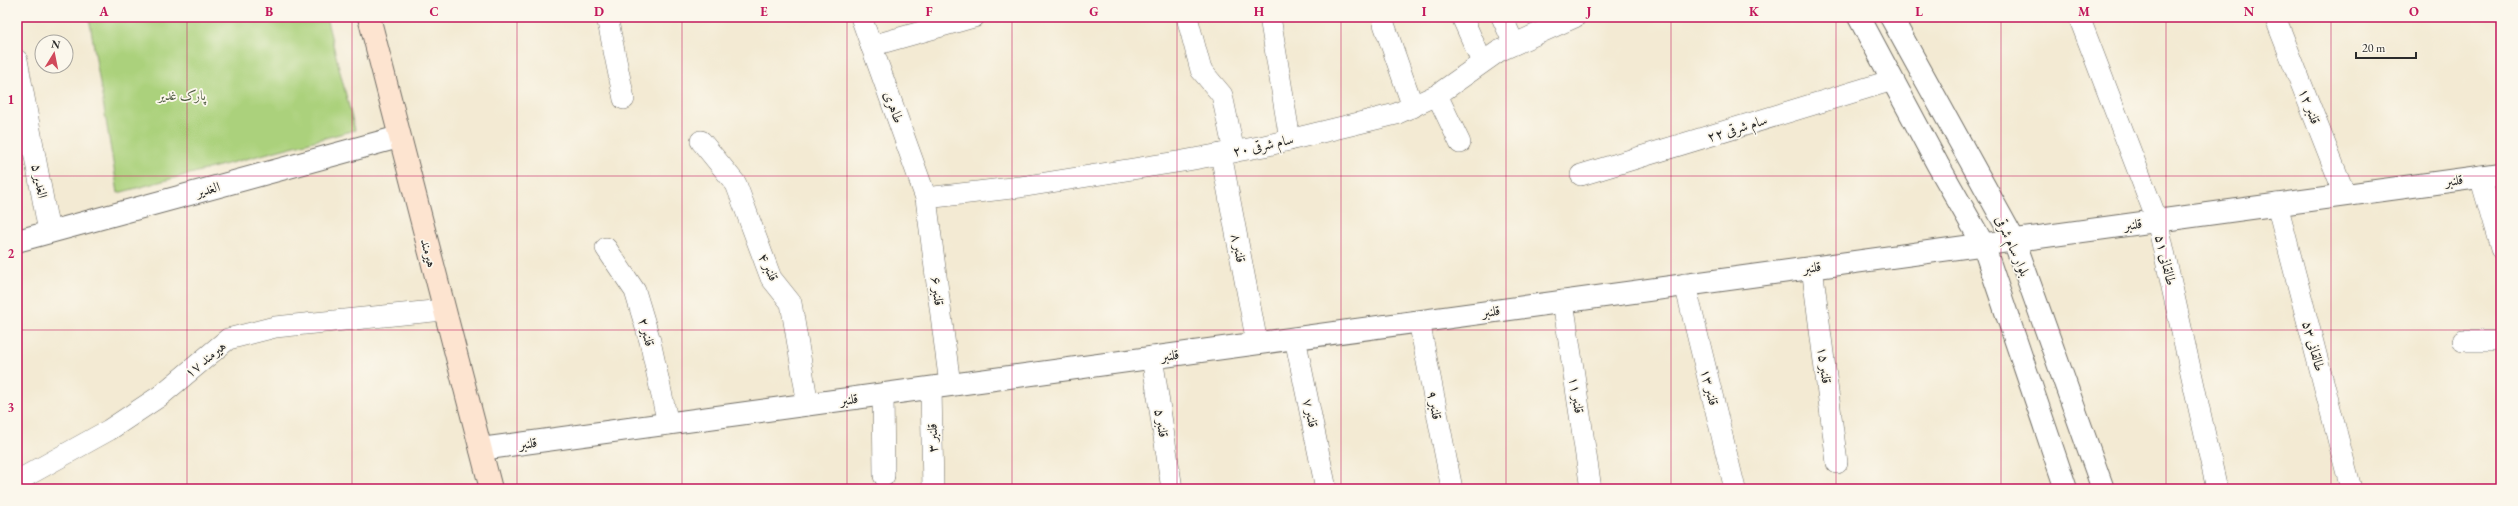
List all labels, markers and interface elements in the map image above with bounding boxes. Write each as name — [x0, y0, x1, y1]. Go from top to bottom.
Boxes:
text: A — [98, 3, 109, 20]
text: B — [265, 3, 273, 20]
text: C — [429, 3, 439, 20]
text: D — [594, 3, 604, 20]
text: E — [760, 3, 768, 20]
text: F — [925, 3, 933, 20]
text: G — [1089, 3, 1099, 20]
text: H — [1254, 3, 1265, 20]
text: I — [1422, 3, 1427, 20]
text: J — [1585, 3, 1592, 20]
text: K — [1749, 3, 1760, 20]
text: L — [1915, 3, 1923, 20]
text: M — [2078, 3, 2090, 20]
text: N — [2244, 3, 2255, 20]
text: O — [2409, 3, 2419, 20]
north arrow — [34, 34, 74, 74]
scale bar — [2356, 34, 2416, 60]
text: N — [50, 36, 61, 52]
text: 20 m — [2362, 40, 2386, 56]
street label: قلنبر ۱۲ — [2295, 85, 2325, 127]
park label: پارک غدیر — [156, 86, 207, 106]
street label: طاهری — [880, 88, 908, 126]
text: 1 — [8, 91, 15, 108]
street label: سام شرقی ۲۲ — [1705, 110, 1770, 150]
street label: سام شرقی ۲۰ — [1231, 130, 1296, 164]
street label: الغدیر ۵ — [28, 162, 52, 200]
street label: قلنبر — [2442, 170, 2464, 190]
street label: الغدیر — [192, 177, 222, 201]
street label: بلوار سام شرقی — [1988, 213, 2035, 281]
street label: قلنبر — [2121, 214, 2143, 234]
street label: قلنبر ۸ — [1227, 232, 1251, 264]
street label: طالقانی ۵۱ — [2151, 233, 2181, 287]
street label: هیرمند — [417, 237, 441, 269]
text: 2 — [8, 245, 15, 262]
street label: قلنبر ۴ — [755, 250, 783, 284]
street label: قلنبر — [1800, 257, 1822, 277]
street label: قلنبر ۶ — [927, 276, 949, 306]
street label: قلنبر — [1479, 301, 1501, 321]
street label: قلنبر ۲ — [635, 316, 659, 348]
street label: طالقانی ۵۳ — [2299, 319, 2329, 373]
street label: هیرمند ۱۷ — [180, 337, 230, 381]
street label: قلنبر — [1158, 345, 1180, 365]
street label: قلنبر ۱۵ — [1814, 345, 1836, 385]
street label: قلنبر ۱۳ — [1697, 367, 1723, 407]
street label: قلنبر ۱۱ — [1565, 375, 1589, 415]
street label: قلنبر — [837, 389, 859, 409]
street label: قلنبر ۹ — [1423, 389, 1447, 421]
street label: قلنبر ۷ — [1299, 397, 1323, 429]
text: 3 — [8, 399, 15, 416]
street label: قلنبر ۵ — [1151, 407, 1173, 439]
street label: قلنبر ۳ — [923, 423, 941, 453]
street label: قلنبر — [516, 433, 538, 453]

